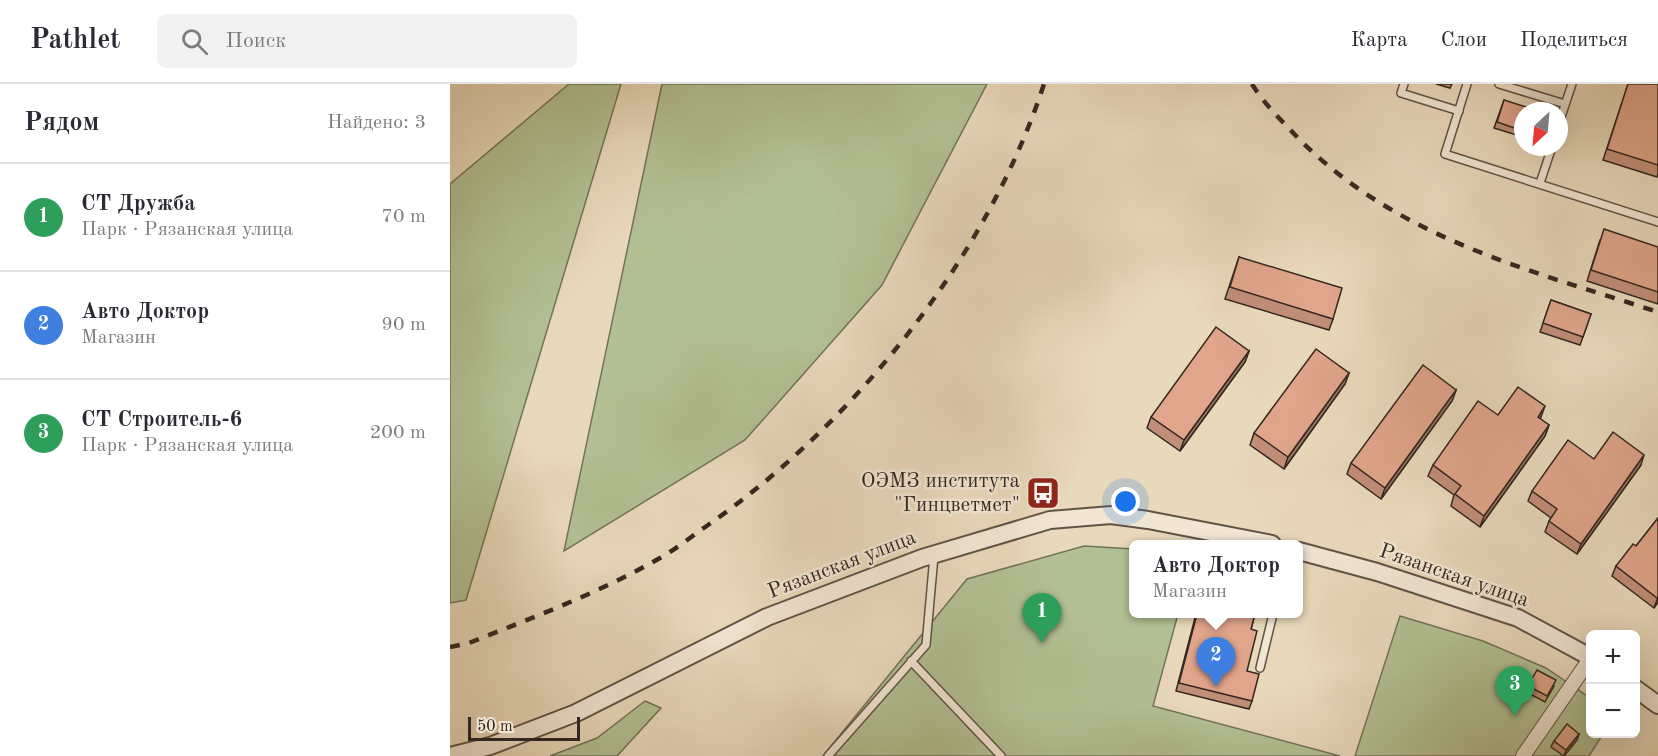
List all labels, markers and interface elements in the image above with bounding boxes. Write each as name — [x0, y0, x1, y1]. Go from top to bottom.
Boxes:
search box — [157, 14, 577, 68]
icon: search — [178, 25, 211, 58]
text: Pathlet — [30, 27, 121, 55]
text: Поиск — [226, 30, 286, 52]
text: Карта — [1351, 30, 1408, 51]
text: Слои — [1441, 30, 1487, 51]
text: Поделиться — [1520, 30, 1628, 51]
north arrow — [1514, 102, 1568, 156]
text: Рядом — [24, 110, 99, 136]
text: Найдено: 3 — [327, 113, 426, 133]
text: СТ Дружба — [81, 193, 195, 215]
text: 1 — [38, 207, 49, 227]
text: 70 m — [381, 207, 426, 227]
text: Парк · Рязанская улица — [81, 220, 293, 240]
text: Авто Доктор — [81, 301, 209, 323]
text: 2 — [38, 315, 49, 335]
text: 90 m — [381, 315, 426, 335]
text: Магазин — [81, 328, 156, 348]
text: СТ Строитель-6 — [81, 409, 242, 431]
text: 3 — [38, 423, 49, 443]
text: 200 m — [370, 423, 426, 443]
text: Парк · Рязанская улица — [81, 436, 293, 456]
place label: ОЭМЗ института "Гинцветмет" — [861, 471, 1020, 516]
bus stop icon: ОЭМЗ института "Гинцветмет" — [1025, 475, 1061, 511]
your location — [1111, 487, 1140, 516]
street label: Рязанская улица — [765, 527, 919, 603]
popup — [1129, 540, 1303, 618]
street label: Рязанская улица — [1376, 541, 1532, 611]
text: Авто Доктор — [1152, 555, 1280, 577]
text: Магазин — [1152, 582, 1227, 602]
pin: 1 — [1022, 594, 1062, 643]
map controls — [1586, 630, 1640, 738]
button: + — [1586, 630, 1640, 684]
pin: 2 — [1196, 638, 1236, 687]
pin: 3 — [1496, 666, 1534, 716]
button: − — [1586, 684, 1640, 738]
scale bar — [468, 714, 580, 742]
text: 50 m — [477, 719, 513, 735]

